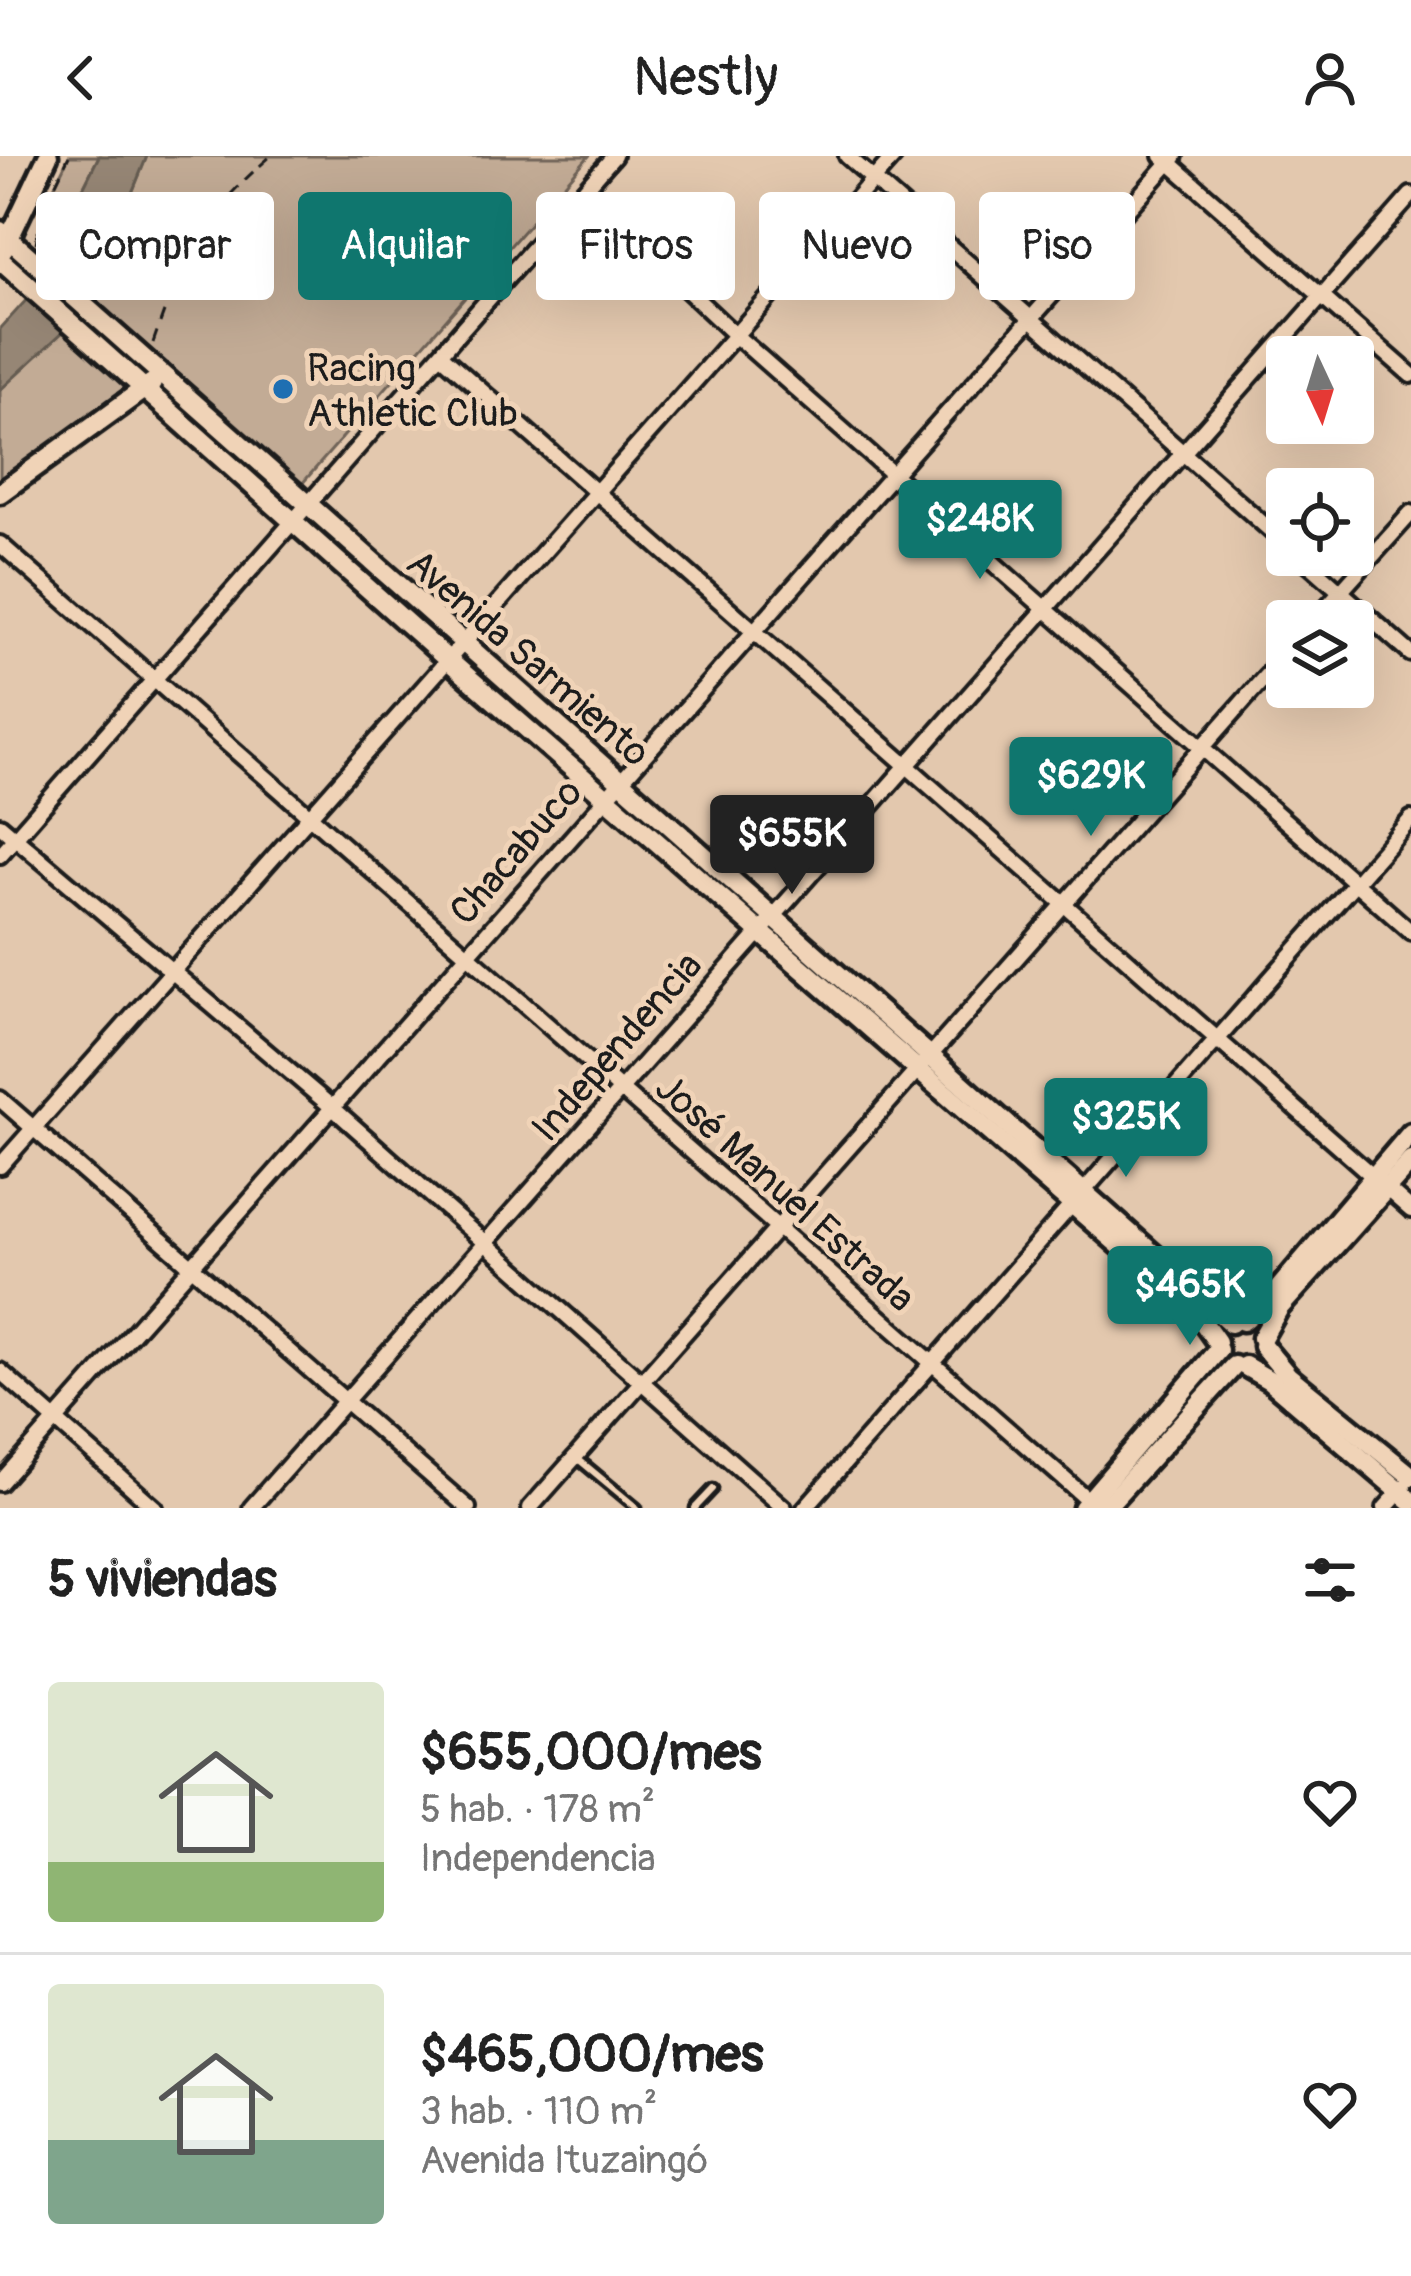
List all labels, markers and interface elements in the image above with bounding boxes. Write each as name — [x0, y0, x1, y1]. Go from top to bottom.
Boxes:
text: Nestly — [633, 44, 778, 112]
icon: back — [48, 45, 114, 111]
icon: person — [1297, 45, 1363, 111]
chip: Comprar — [36, 192, 274, 300]
chip: Alquilar — [298, 192, 512, 300]
chip: Filtros — [536, 192, 735, 300]
chip: Nuevo — [759, 192, 955, 300]
chip: Piso — [979, 192, 1135, 300]
north arrow — [1266, 336, 1374, 444]
map controls — [1266, 336, 1374, 708]
place label: Racing Athletic Club — [307, 344, 518, 438]
marker: Racing Athletic Club — [270, 376, 296, 402]
button: locate — [1266, 468, 1374, 576]
pin: $248K — [896, 480, 1064, 582]
text: $248K — [926, 494, 1034, 543]
street label: Avenida Sarmiento — [396, 539, 660, 777]
button: layers — [1266, 600, 1374, 708]
pin: $629K — [1007, 737, 1175, 839]
text: $629K — [1036, 751, 1146, 800]
street label: Chacabuco — [439, 769, 593, 935]
pin: $655K — [708, 795, 876, 897]
text: $655K — [737, 809, 847, 858]
street label: Independencia — [521, 942, 713, 1152]
street label: José Manuel Estrada — [645, 1064, 925, 1323]
pin: $325K — [1042, 1078, 1210, 1180]
text: $325K — [1071, 1092, 1181, 1141]
pin: $465K — [1106, 1246, 1274, 1348]
text: $465K — [1134, 1260, 1246, 1309]
icon: filters — [1297, 1547, 1363, 1613]
text: 5 viviendas — [48, 1548, 277, 1612]
text: $655,000/mes — [420, 1721, 762, 1785]
icon: home — [144, 1730, 288, 1874]
icon: heart — [1297, 1769, 1363, 1835]
text: 5 hab. · 178 m² — [420, 1785, 655, 1834]
text: Independencia — [420, 1834, 656, 1883]
text: $465,000/mes — [420, 2023, 764, 2087]
icon: home — [144, 2032, 288, 2176]
icon: heart — [1297, 2071, 1363, 2137]
text: 3 hab. · 110 m² — [420, 2087, 657, 2136]
text: Avenida Ituzaingó — [420, 2136, 708, 2185]

